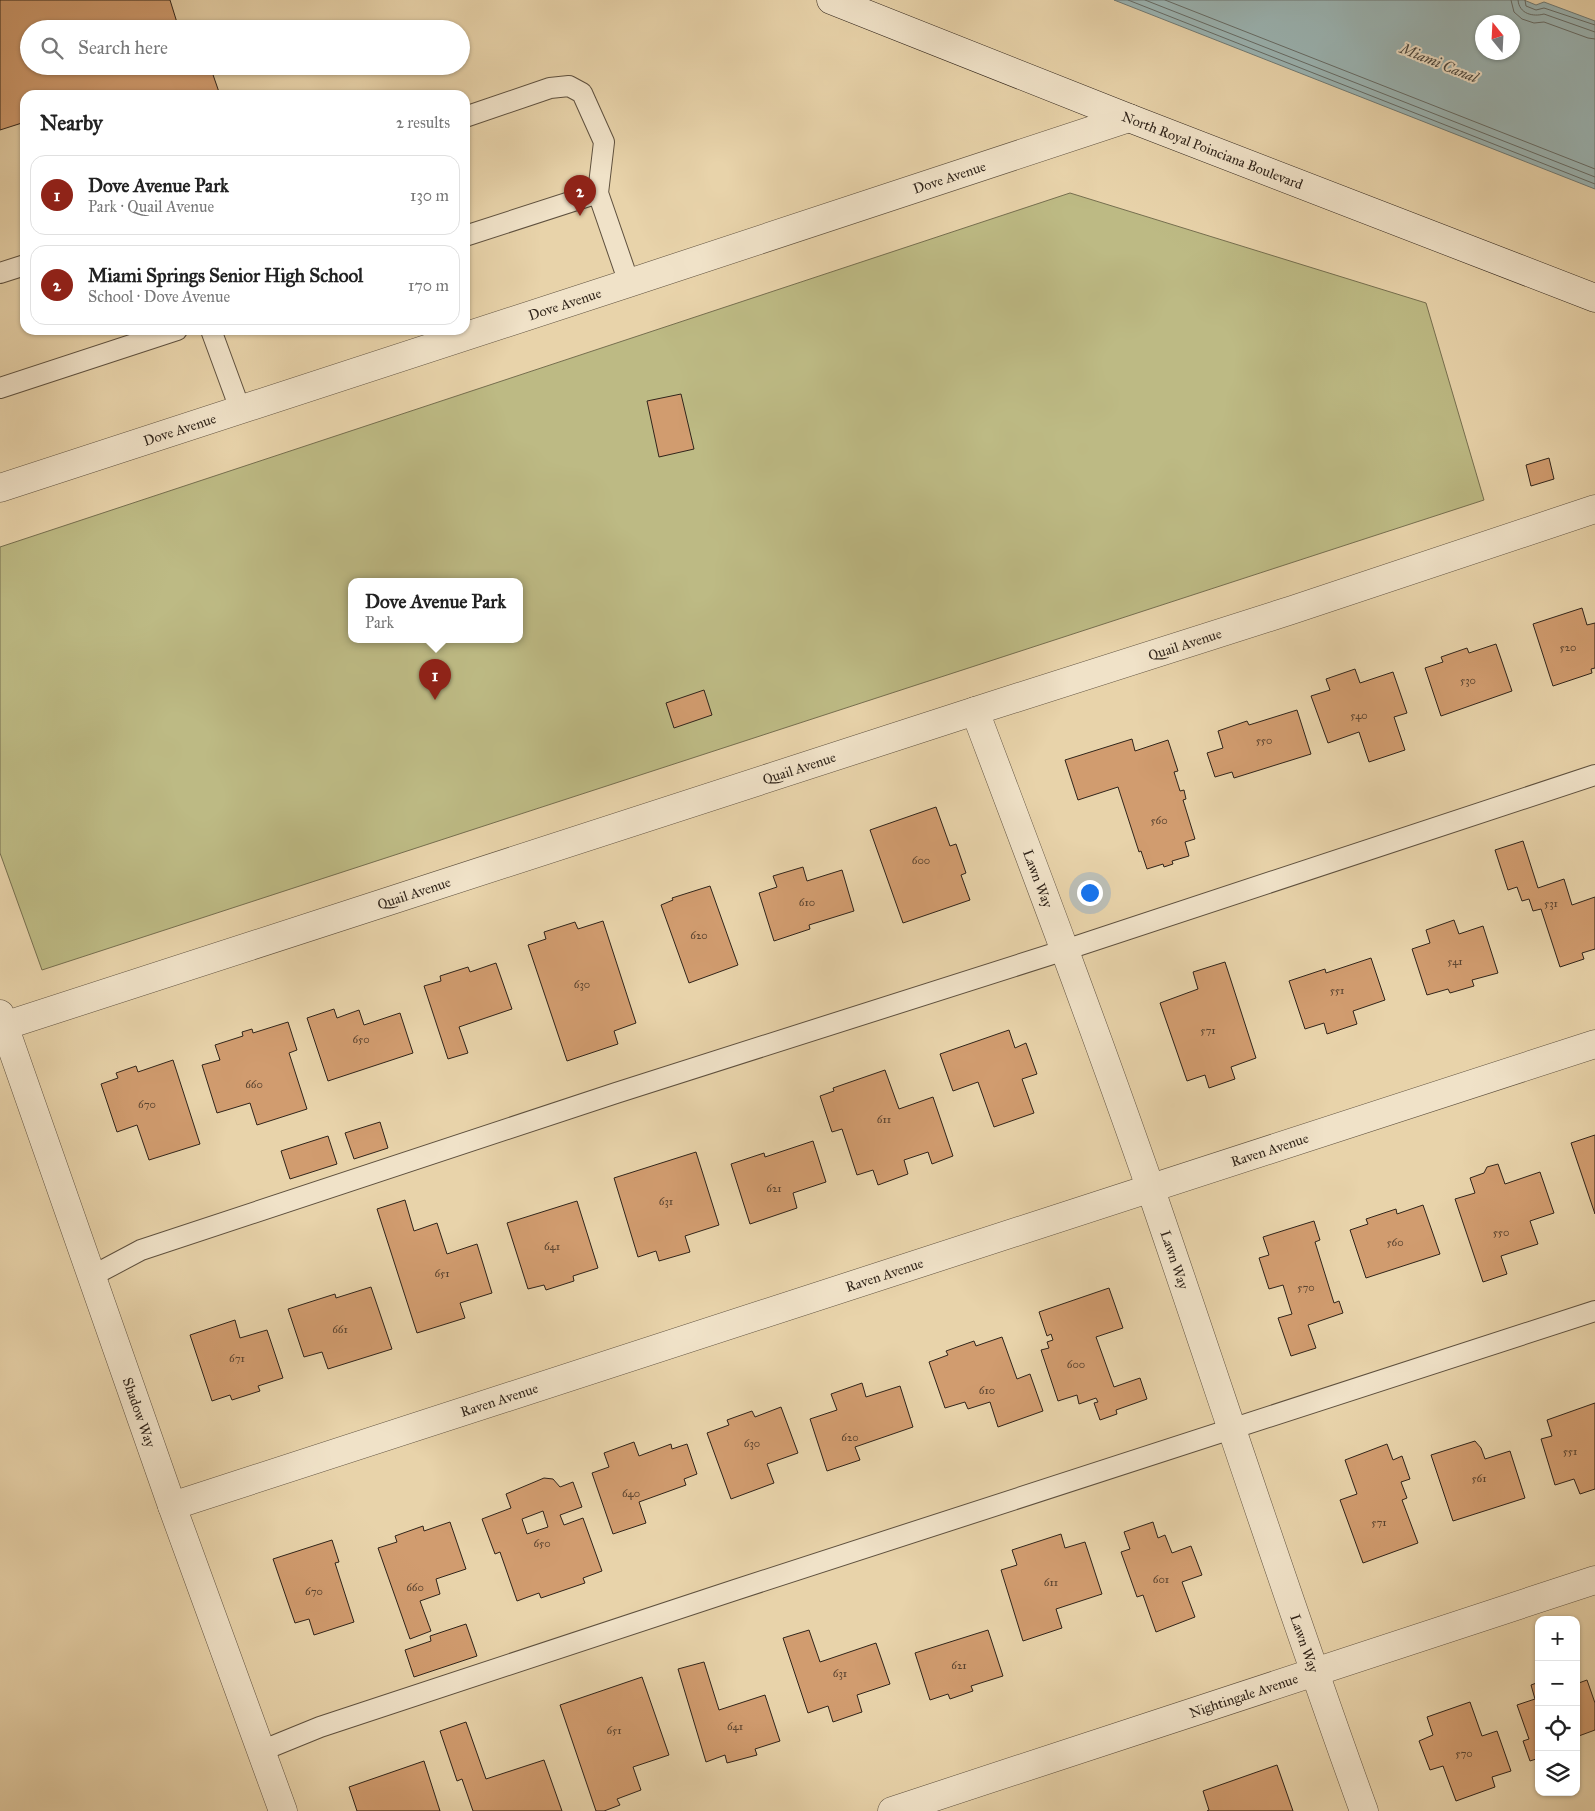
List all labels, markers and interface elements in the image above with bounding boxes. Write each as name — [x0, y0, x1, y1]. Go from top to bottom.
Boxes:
north arrow — [1475, 15, 1520, 60]
search box — [20, 20, 470, 75]
icon: search — [38, 34, 66, 62]
text: Search here — [78, 36, 168, 59]
water label: Miami Canal — [1396, 39, 1482, 87]
street label: North Royal Poinciana Boulevard — [1119, 108, 1305, 193]
text: Nearby — [40, 110, 103, 136]
text: 2 results — [396, 113, 450, 132]
street label: Dove Avenue — [911, 158, 988, 198]
text: Dove Avenue Park — [88, 174, 229, 197]
pin: 2 — [564, 175, 596, 216]
text: 1 — [54, 186, 60, 205]
text: 130 m — [410, 186, 449, 205]
text: Park · Quail Avenue — [88, 197, 214, 216]
text: Miami Springs Senior High School — [88, 264, 363, 287]
text: 2 — [53, 276, 61, 295]
text: 170 m — [408, 276, 449, 295]
street label: Dove Avenue — [526, 285, 604, 324]
text: School · Dove Avenue — [88, 287, 230, 306]
street label: Dove Avenue — [141, 410, 219, 450]
popup — [348, 578, 523, 643]
text: Dove Avenue Park — [365, 590, 506, 613]
text: Park — [365, 613, 394, 632]
street label: Quail Avenue — [1146, 625, 1224, 664]
house number: 520 — [1560, 641, 1576, 654]
pin: 1 — [419, 659, 451, 700]
house number: 530 — [1460, 674, 1476, 687]
house number: 540 — [1350, 709, 1368, 722]
house number: 550 — [1256, 734, 1272, 747]
street label: Quail Avenue — [761, 749, 838, 788]
house number: 560 — [1150, 814, 1168, 827]
street label: Lawn Way — [1019, 847, 1056, 911]
house number: 600 — [912, 854, 930, 867]
street label: Quail Avenue — [375, 874, 453, 913]
your location — [1077, 880, 1103, 906]
house number: 610 — [799, 896, 815, 909]
house number: 531 — [1544, 897, 1558, 910]
house number: 620 — [690, 929, 708, 942]
house number: 541 — [1447, 955, 1463, 968]
house number: 630 — [574, 978, 590, 991]
house number: 551 — [1330, 984, 1344, 997]
house number: 571 — [1200, 1024, 1216, 1037]
house number: 650 — [352, 1033, 370, 1046]
house number: 660 — [245, 1078, 263, 1091]
house number: 670 — [138, 1098, 156, 1111]
house number: 611 — [877, 1113, 891, 1126]
street label: Raven Avenue — [1229, 1130, 1311, 1171]
house number: 621 — [766, 1182, 782, 1195]
house number: 631 — [659, 1195, 673, 1208]
house number: 550 — [1493, 1226, 1509, 1239]
street label: Lawn Way — [1156, 1228, 1192, 1292]
house number: 560 — [1386, 1236, 1404, 1249]
house number: 641 — [544, 1240, 560, 1253]
street label: Raven Avenue — [844, 1255, 926, 1296]
house number: 651 — [434, 1267, 450, 1280]
house number: 570 — [1297, 1281, 1315, 1294]
house number: 661 — [332, 1323, 348, 1336]
house number: 671 — [229, 1352, 245, 1365]
house number: 600 — [1067, 1358, 1085, 1371]
street label: Shadow Way — [119, 1375, 159, 1450]
street label: Raven Avenue — [458, 1380, 541, 1421]
house number: 610 — [979, 1384, 995, 1397]
house number: 620 — [841, 1431, 859, 1444]
house number: 630 — [744, 1437, 760, 1450]
house number: 551 — [1563, 1445, 1577, 1458]
house number: 561 — [1471, 1472, 1487, 1485]
house number: 640 — [622, 1487, 640, 1500]
house number: 571 — [1371, 1516, 1387, 1529]
house number: 650 — [533, 1537, 551, 1550]
house number: 601 — [1153, 1573, 1169, 1586]
house number: 611 — [1044, 1576, 1058, 1589]
house number: 660 — [406, 1581, 424, 1594]
house number: 670 — [305, 1585, 323, 1598]
street label: Lawn Way — [1286, 1612, 1322, 1675]
map controls — [1535, 1616, 1580, 1796]
button: + — [1535, 1616, 1580, 1661]
house number: 621 — [951, 1659, 967, 1672]
button: − — [1535, 1661, 1580, 1706]
house number: 631 — [833, 1667, 847, 1680]
street label: Nightingale Avenue — [1187, 1670, 1300, 1722]
button: locate — [1535, 1706, 1580, 1751]
house number: 641 — [727, 1720, 743, 1733]
house number: 651 — [606, 1724, 622, 1737]
house number: 570 — [1455, 1747, 1473, 1760]
button: layers — [1535, 1751, 1580, 1796]

